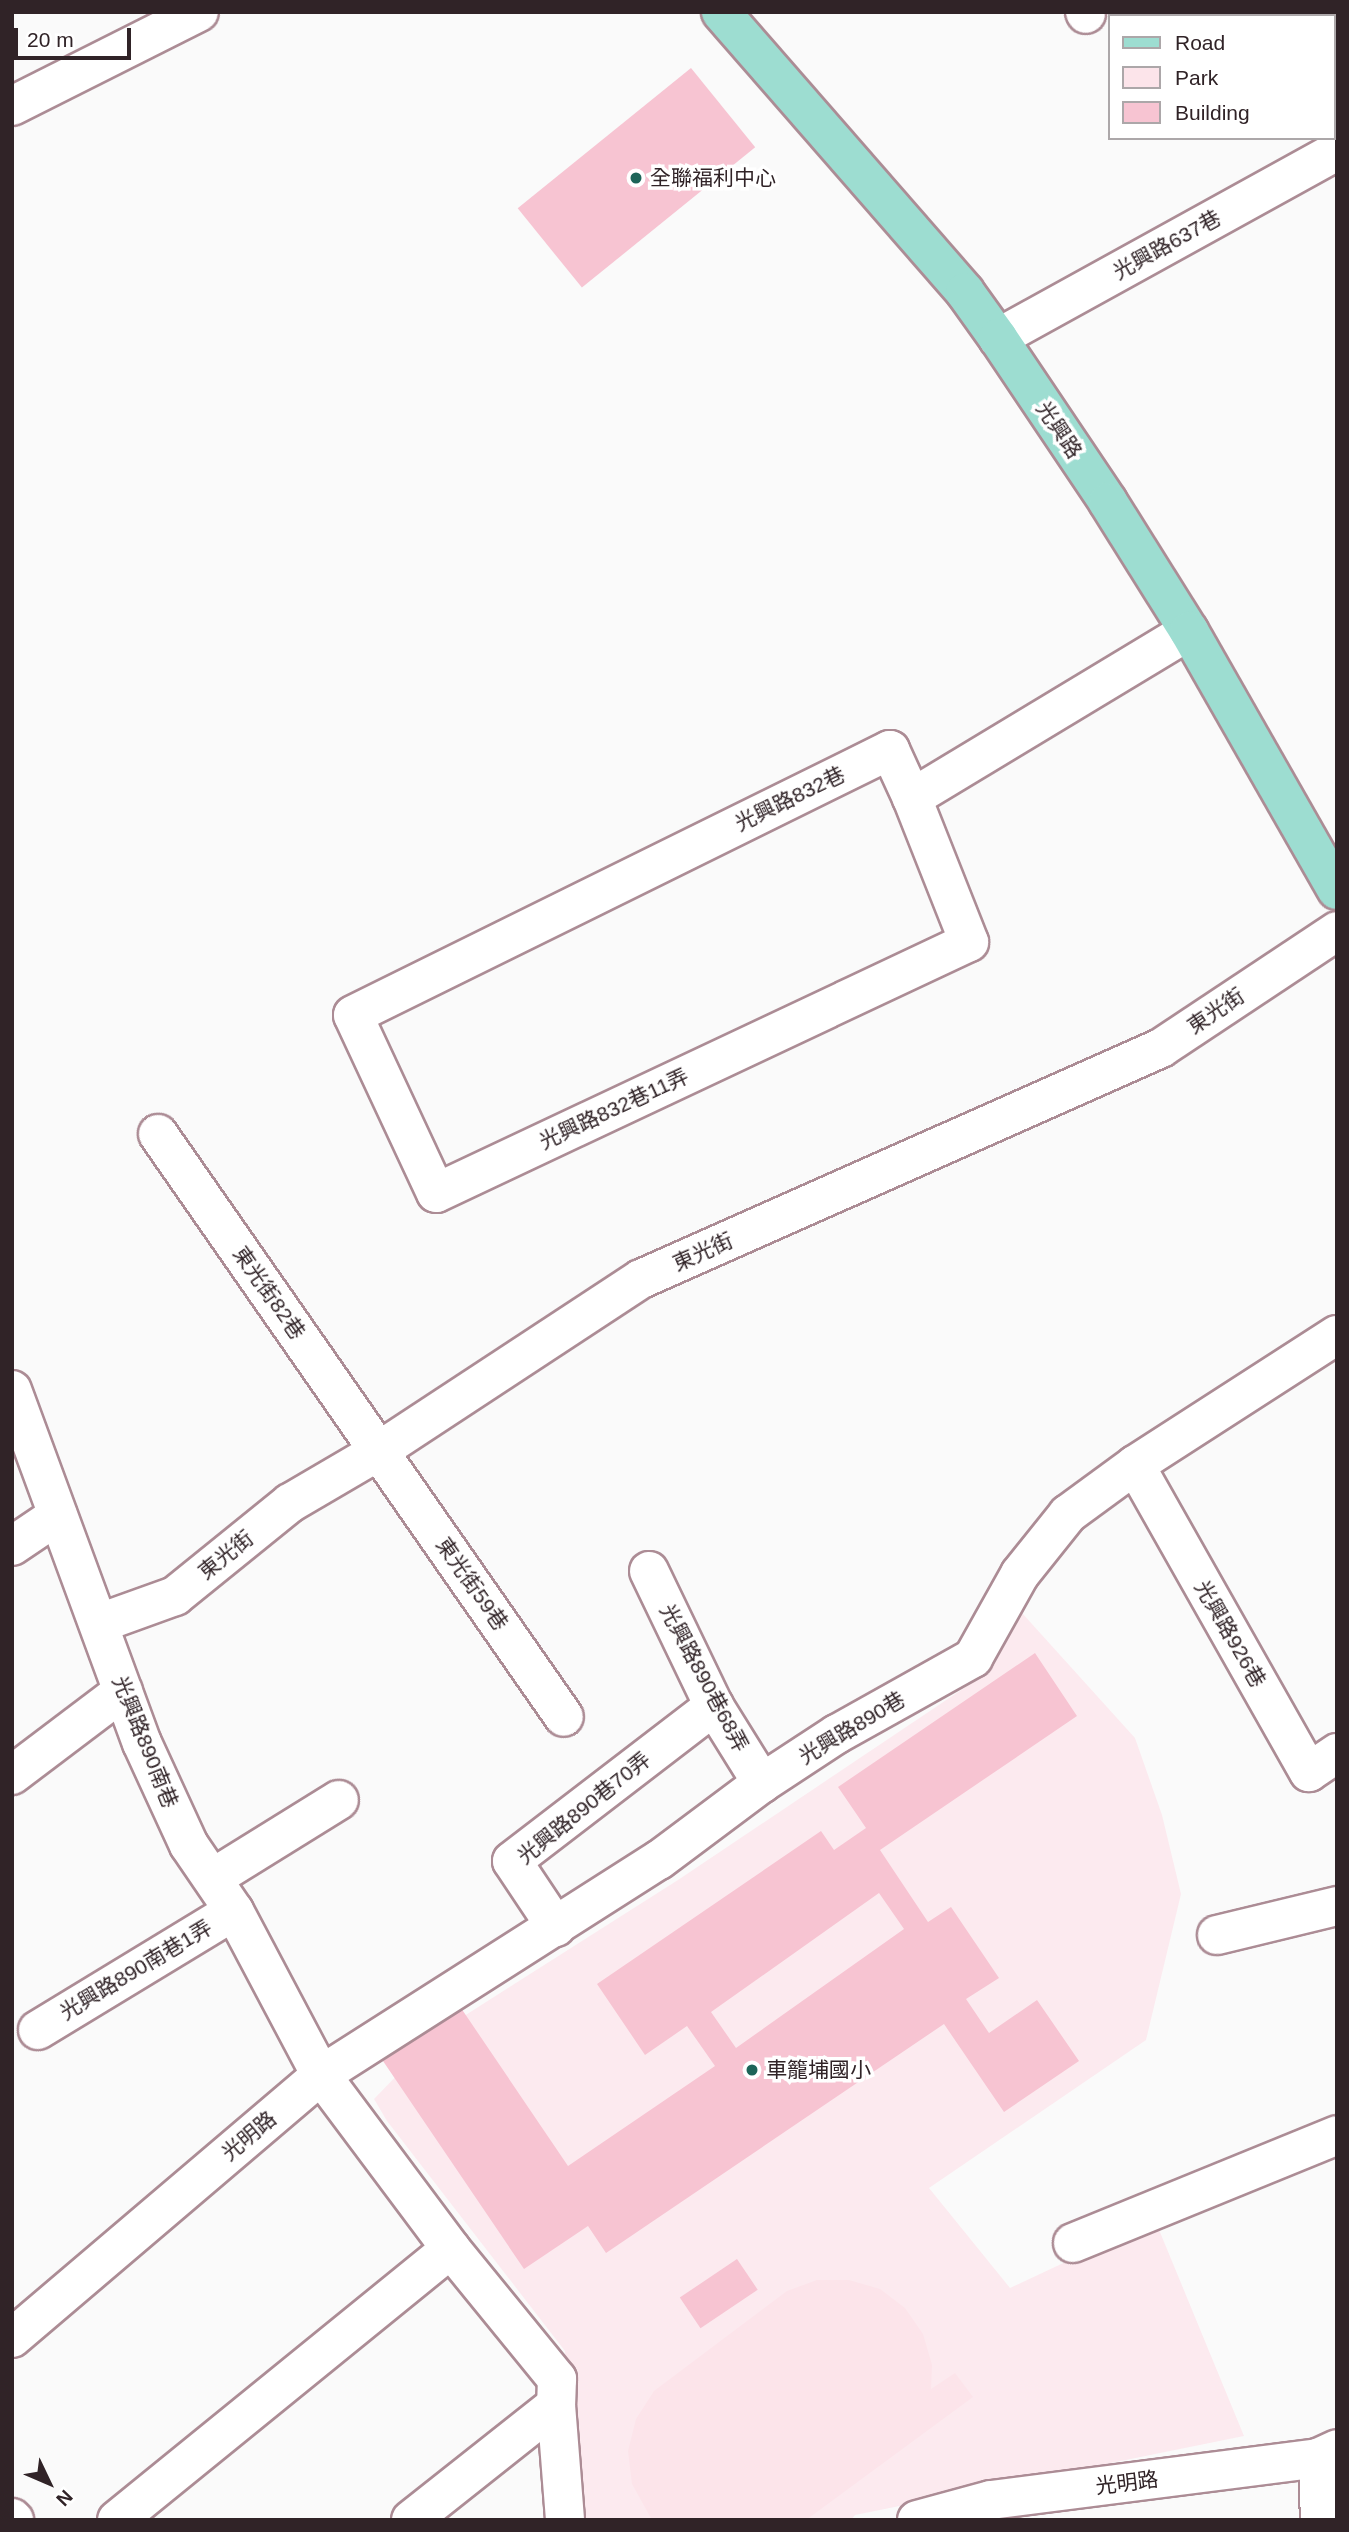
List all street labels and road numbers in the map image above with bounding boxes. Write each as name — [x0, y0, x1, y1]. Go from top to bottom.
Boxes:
street label: 光興路637巷 — [1109, 205, 1225, 285]
street label: 光興路 — [1031, 397, 1087, 463]
street label: 光興路832巷 — [731, 762, 849, 836]
street label: 東光街 — [1183, 983, 1249, 1039]
street label: 光興路832巷11弄 — [535, 1063, 693, 1155]
street label: 東光街 — [669, 1228, 737, 1276]
street label: 東光街82巷 — [228, 1242, 310, 1344]
street label: 東光街 — [194, 1525, 258, 1585]
street label: 東光街59巷 — [431, 1533, 513, 1635]
street label: 光興路926巷 — [1189, 1576, 1271, 1692]
street label: 光興路890巷68弄 — [655, 1600, 753, 1756]
street label: 光興路890南巷 — [107, 1672, 183, 1812]
street label: 光興路890巷 — [794, 1687, 910, 1769]
street label: 光興路890巷70弄 — [513, 1747, 655, 1869]
street label: 光興路890南巷1弄 — [55, 1915, 217, 2025]
street label: 光明路 — [217, 2106, 281, 2166]
street label: 光明路 — [1094, 2467, 1160, 2499]

